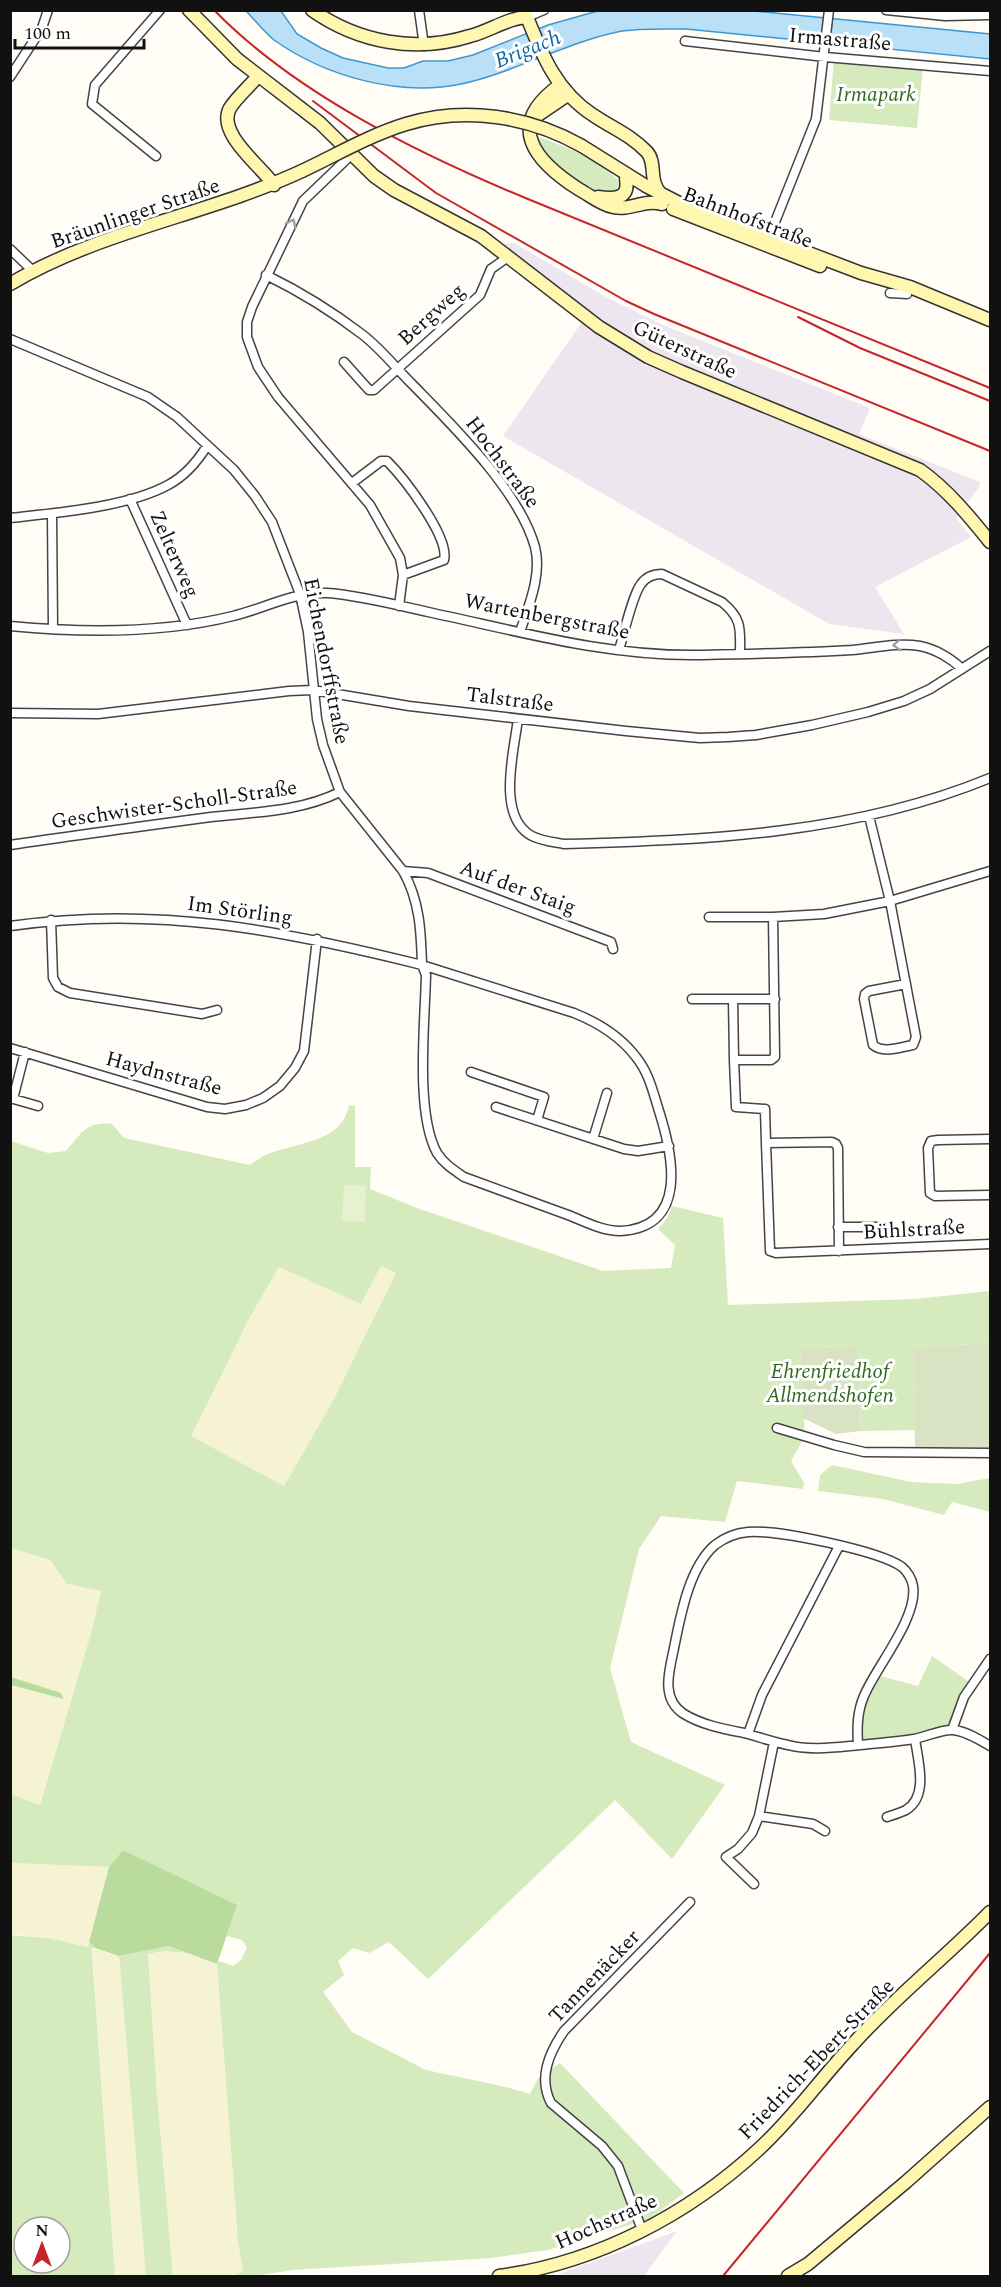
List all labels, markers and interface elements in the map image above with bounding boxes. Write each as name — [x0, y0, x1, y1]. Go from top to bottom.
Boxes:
scale bar — [15, 12, 144, 50]
text: 100 m — [24, 20, 71, 47]
street label: Irmastraße — [787, 20, 893, 60]
water label: Brigach — [489, 21, 566, 78]
park label: Irmapark — [836, 79, 916, 111]
street label: Bräunlinger Straße — [46, 170, 224, 258]
street label: Bahnhofstraße — [678, 178, 817, 257]
one-way arrow — [285, 218, 297, 229]
street label: Bergweg — [391, 276, 473, 354]
street label: Güterstraße — [627, 312, 742, 388]
street label: Hochstraße — [457, 409, 548, 516]
street label: Zelterweg — [141, 505, 208, 603]
street label: Eichendorffstraße — [294, 575, 358, 747]
street label: Wartenbergstraße — [461, 585, 632, 649]
one-way arrow — [893, 639, 902, 652]
street label: Talstraße — [464, 679, 555, 721]
street label: Geschwister-Scholl-Straße — [49, 772, 299, 838]
street label: Auf der Staig — [455, 852, 581, 924]
street label: Im Störling — [185, 888, 295, 934]
street label: Haydnstraße — [102, 1043, 226, 1105]
street label: Bühlstraße — [862, 1211, 966, 1249]
park label: Ehrenfriedhof Allmendshofen — [765, 1356, 894, 1412]
street label: Tannenäcker — [541, 1922, 648, 2031]
street label: Friedrich-Ebert-Straße — [731, 1972, 902, 2148]
street label: Hochstraße — [550, 2185, 663, 2259]
north arrow — [12, 2215, 72, 2275]
text: N — [35, 2219, 49, 2243]

